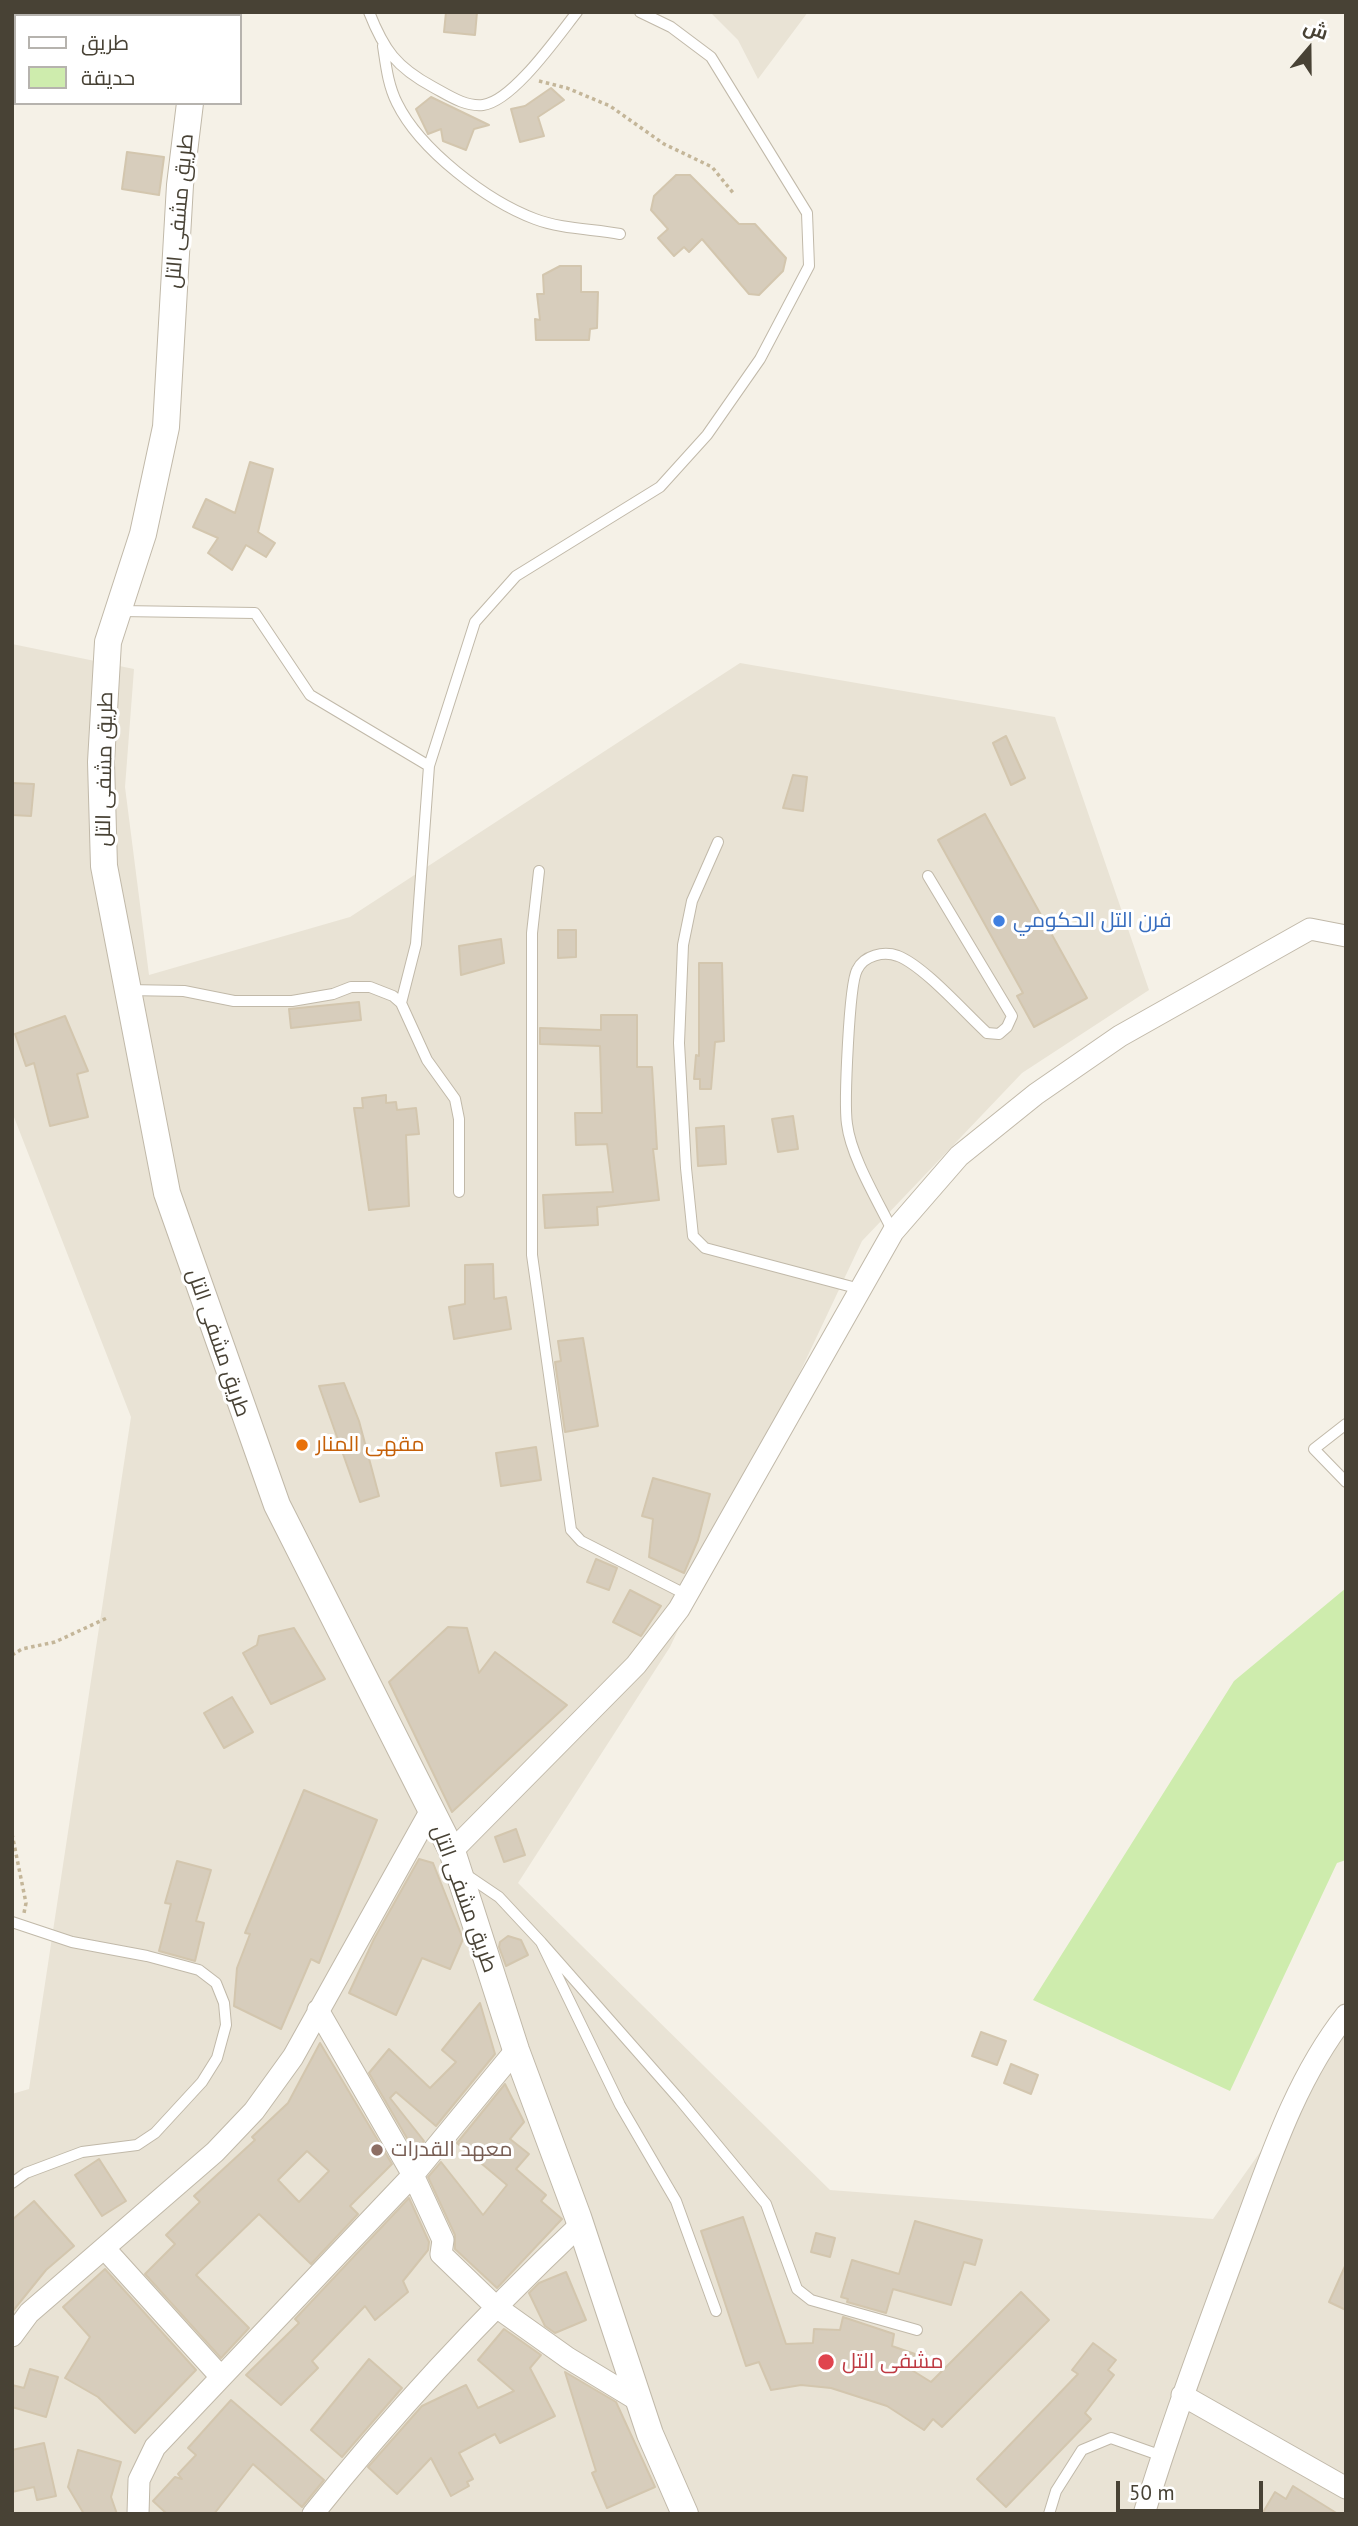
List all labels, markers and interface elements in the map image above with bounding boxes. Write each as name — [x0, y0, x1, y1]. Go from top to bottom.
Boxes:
legend — [14, 14, 242, 105]
north arrow — [1274, 14, 1344, 84]
text: ش — [1301, 14, 1332, 45]
text: طريق — [81, 29, 129, 56]
text: حديقة — [81, 64, 135, 91]
street label: طريق مشفى التل — [161, 133, 199, 289]
street label: طريق مشفى التل — [91, 691, 119, 847]
place label: فرن التل الحكومي — [1013, 908, 1172, 934]
marker: فرن التل الحكومي — [991, 913, 1007, 929]
street label: طريق مشفى التل — [181, 1266, 255, 1420]
place label: مقهى المنار — [316, 1432, 424, 1458]
marker: مقهى المنار — [294, 1437, 310, 1453]
street label: طريق مشفى التل — [426, 1822, 502, 1976]
place label: معهد القدرات — [391, 2137, 512, 2163]
marker: معهد القدرات — [369, 2142, 385, 2158]
place label: مشفى التل — [842, 2349, 943, 2375]
marker: مشفى التل — [816, 2352, 836, 2372]
scale bar — [1120, 2466, 1267, 2510]
text: 50 m — [1129, 2479, 1175, 2506]

